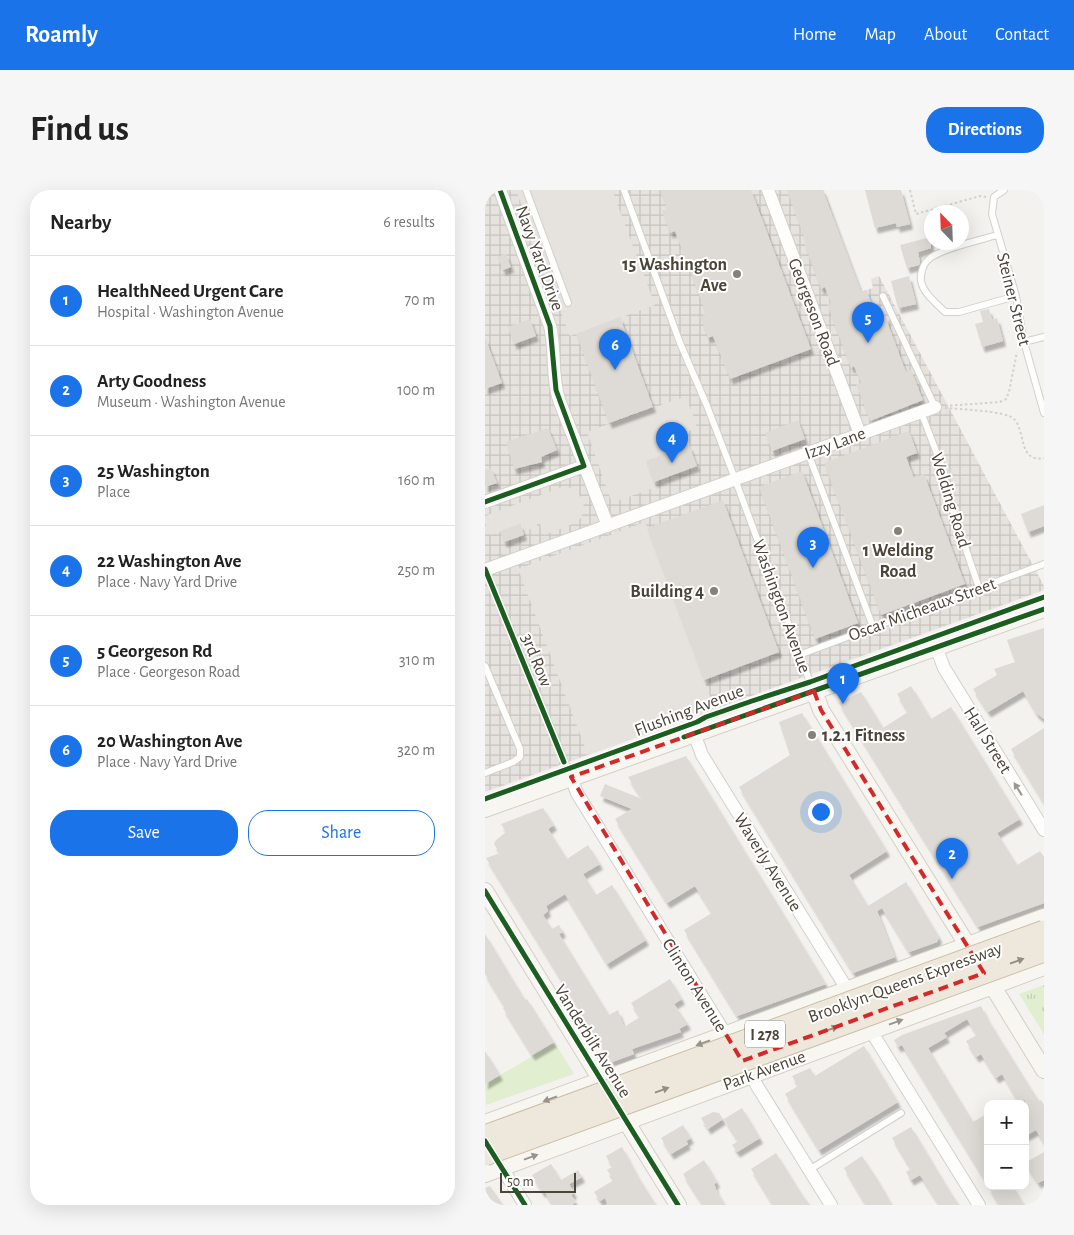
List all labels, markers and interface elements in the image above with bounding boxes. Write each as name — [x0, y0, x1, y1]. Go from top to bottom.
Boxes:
text: Roamly — [25, 23, 98, 47]
text: Home — [793, 26, 836, 44]
text: Map — [864, 26, 896, 44]
text: About — [924, 26, 967, 44]
text: Contact — [995, 26, 1049, 44]
button: Directions — [926, 107, 1044, 153]
text: Find us — [30, 112, 129, 147]
street label: Navy Yard Drive — [512, 203, 566, 313]
north arrow — [924, 205, 969, 250]
text: Nearby — [50, 212, 111, 233]
text: 6 results — [383, 214, 435, 230]
street label: Steiner Street — [993, 251, 1033, 348]
place label: 15 Washington Ave — [622, 256, 727, 295]
street label: Georgeson Road — [784, 256, 842, 369]
marker: 15 Washington Ave — [731, 268, 743, 280]
text: HealthNeed Urgent Care — [97, 282, 283, 301]
text: 1 — [63, 292, 69, 308]
text: 70 m — [404, 292, 435, 308]
pin: 5 — [852, 302, 884, 343]
text: Hospital · Washington Avenue — [97, 304, 284, 320]
pin: 6 — [599, 329, 631, 370]
text: Arty Goodness — [97, 372, 206, 391]
text: 2 — [62, 382, 70, 398]
text: 100 m — [397, 382, 435, 398]
text: Museum · Washington Avenue — [97, 394, 286, 410]
pin: 4 — [656, 422, 688, 463]
street label: Izzy Lane — [802, 425, 868, 463]
street label: Welding Road — [927, 451, 973, 550]
text: 25 Washington — [97, 462, 210, 481]
text: 3 — [63, 472, 69, 488]
text: 160 m — [398, 472, 435, 488]
text: Place — [97, 484, 130, 500]
marker: 1 Welding Road — [892, 525, 904, 537]
pin: 3 — [797, 527, 829, 568]
street label: Washington Avenue — [749, 537, 814, 676]
place label: 1 Welding Road — [863, 542, 934, 581]
text: 22 Washington Ave — [97, 552, 242, 571]
text: 4 — [62, 562, 70, 578]
text: 250 m — [397, 562, 435, 578]
text: Place · Navy Yard Drive — [97, 574, 237, 590]
street label: Oscar Micheaux Street — [846, 575, 999, 645]
place label: Building 4 — [630, 583, 704, 601]
marker: Building 4 — [708, 585, 720, 597]
street label: 3rd Row — [517, 631, 555, 690]
text: 5 Georgeson Rd — [97, 642, 212, 661]
text: 5 — [63, 652, 69, 668]
text: 310 m — [399, 652, 435, 668]
pin: 1 — [827, 663, 859, 704]
text: Place · Georgeson Road — [97, 664, 240, 680]
street label: Flushing Avenue — [632, 682, 746, 740]
street label: Hall Street — [960, 704, 1015, 777]
place label: 1.2.1 Fitness — [822, 727, 905, 745]
marker: 1.2.1 Fitness — [806, 729, 818, 741]
text: 20 Washington Ave — [97, 732, 242, 751]
text: 6 — [62, 742, 70, 758]
text: 320 m — [397, 742, 435, 758]
text: Place · Navy Yard Drive — [97, 754, 237, 770]
one-way arrow — [1014, 782, 1023, 795]
your location — [808, 799, 834, 825]
button: Save — [50, 810, 238, 856]
button: Share — [248, 810, 435, 856]
street label: Waverly Avenue — [730, 810, 805, 915]
pin: 2 — [936, 838, 968, 879]
street label: Clinton Avenue — [658, 936, 730, 1035]
street label: Brooklyn-Queens Expressway — [806, 939, 1005, 1026]
one-way arrow — [1010, 957, 1025, 965]
street label: Vanderbilt Avenue — [550, 982, 634, 1101]
one-way arrow — [889, 1018, 904, 1026]
road number: I 278 — [745, 1021, 785, 1048]
one-way arrow — [824, 1025, 839, 1032]
one-way arrow — [695, 1040, 710, 1047]
street label: Park Avenue — [721, 1048, 808, 1094]
one-way arrow — [655, 1086, 670, 1094]
one-way arrow — [542, 1095, 557, 1103]
map controls — [984, 1100, 1029, 1190]
button: + — [984, 1100, 1029, 1145]
button: − — [984, 1145, 1029, 1190]
one-way arrow — [524, 1153, 539, 1161]
scale bar — [500, 1170, 576, 1193]
text: 50 m — [507, 1175, 534, 1189]

